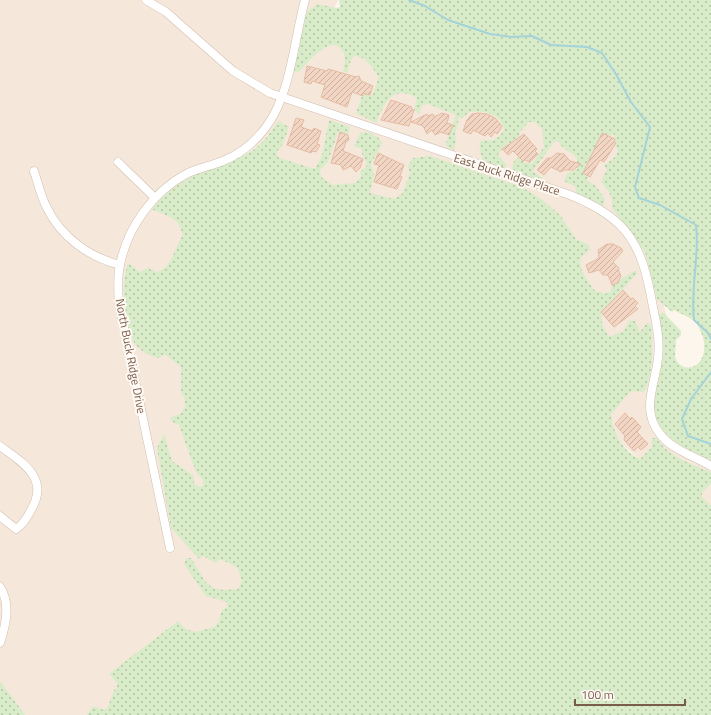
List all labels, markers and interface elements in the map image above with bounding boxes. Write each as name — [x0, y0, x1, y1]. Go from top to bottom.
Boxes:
street label: East Buck Ridge Place — [451, 148, 563, 200]
street label: North Buck Ridge Drive — [111, 297, 151, 415]
scale bar — [575, 681, 685, 707]
text: 100 m — [581, 685, 614, 704]

